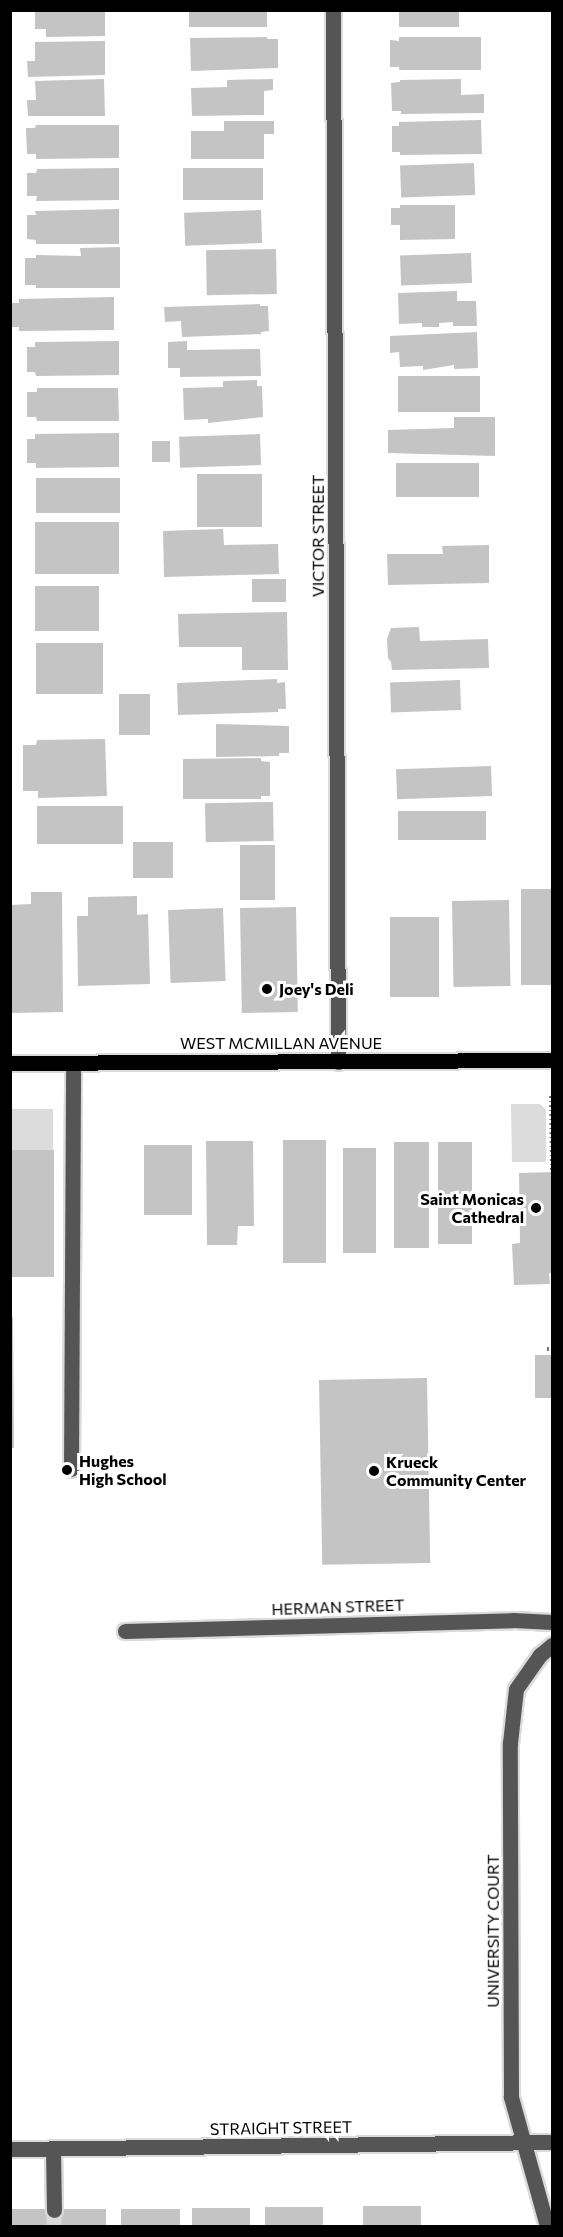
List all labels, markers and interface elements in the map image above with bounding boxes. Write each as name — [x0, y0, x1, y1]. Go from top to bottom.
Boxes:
street label: VICTOR STREET — [308, 475, 328, 597]
place label: Joey's Deli — [279, 979, 354, 999]
marker: Joey's Deli — [260, 982, 274, 996]
street label: WEST MCMILLAN AVENUE — [180, 1033, 382, 1053]
place label: Saint Monicas Cathedral — [420, 1189, 524, 1227]
marker: Saint Monicas Cathedral — [529, 1201, 543, 1215]
place label: Hughes High School — [79, 1451, 167, 1489]
place label: Krueck Community Center — [386, 1452, 526, 1490]
marker: Hughes High School — [60, 1463, 74, 1477]
marker: Krueck Community Center — [367, 1464, 381, 1478]
street label: HERMAN STREET — [271, 1595, 405, 1619]
street label: UNIVERSITY COURT — [483, 1854, 503, 2008]
street label: STRAIGHT STREET — [210, 2117, 352, 2139]

